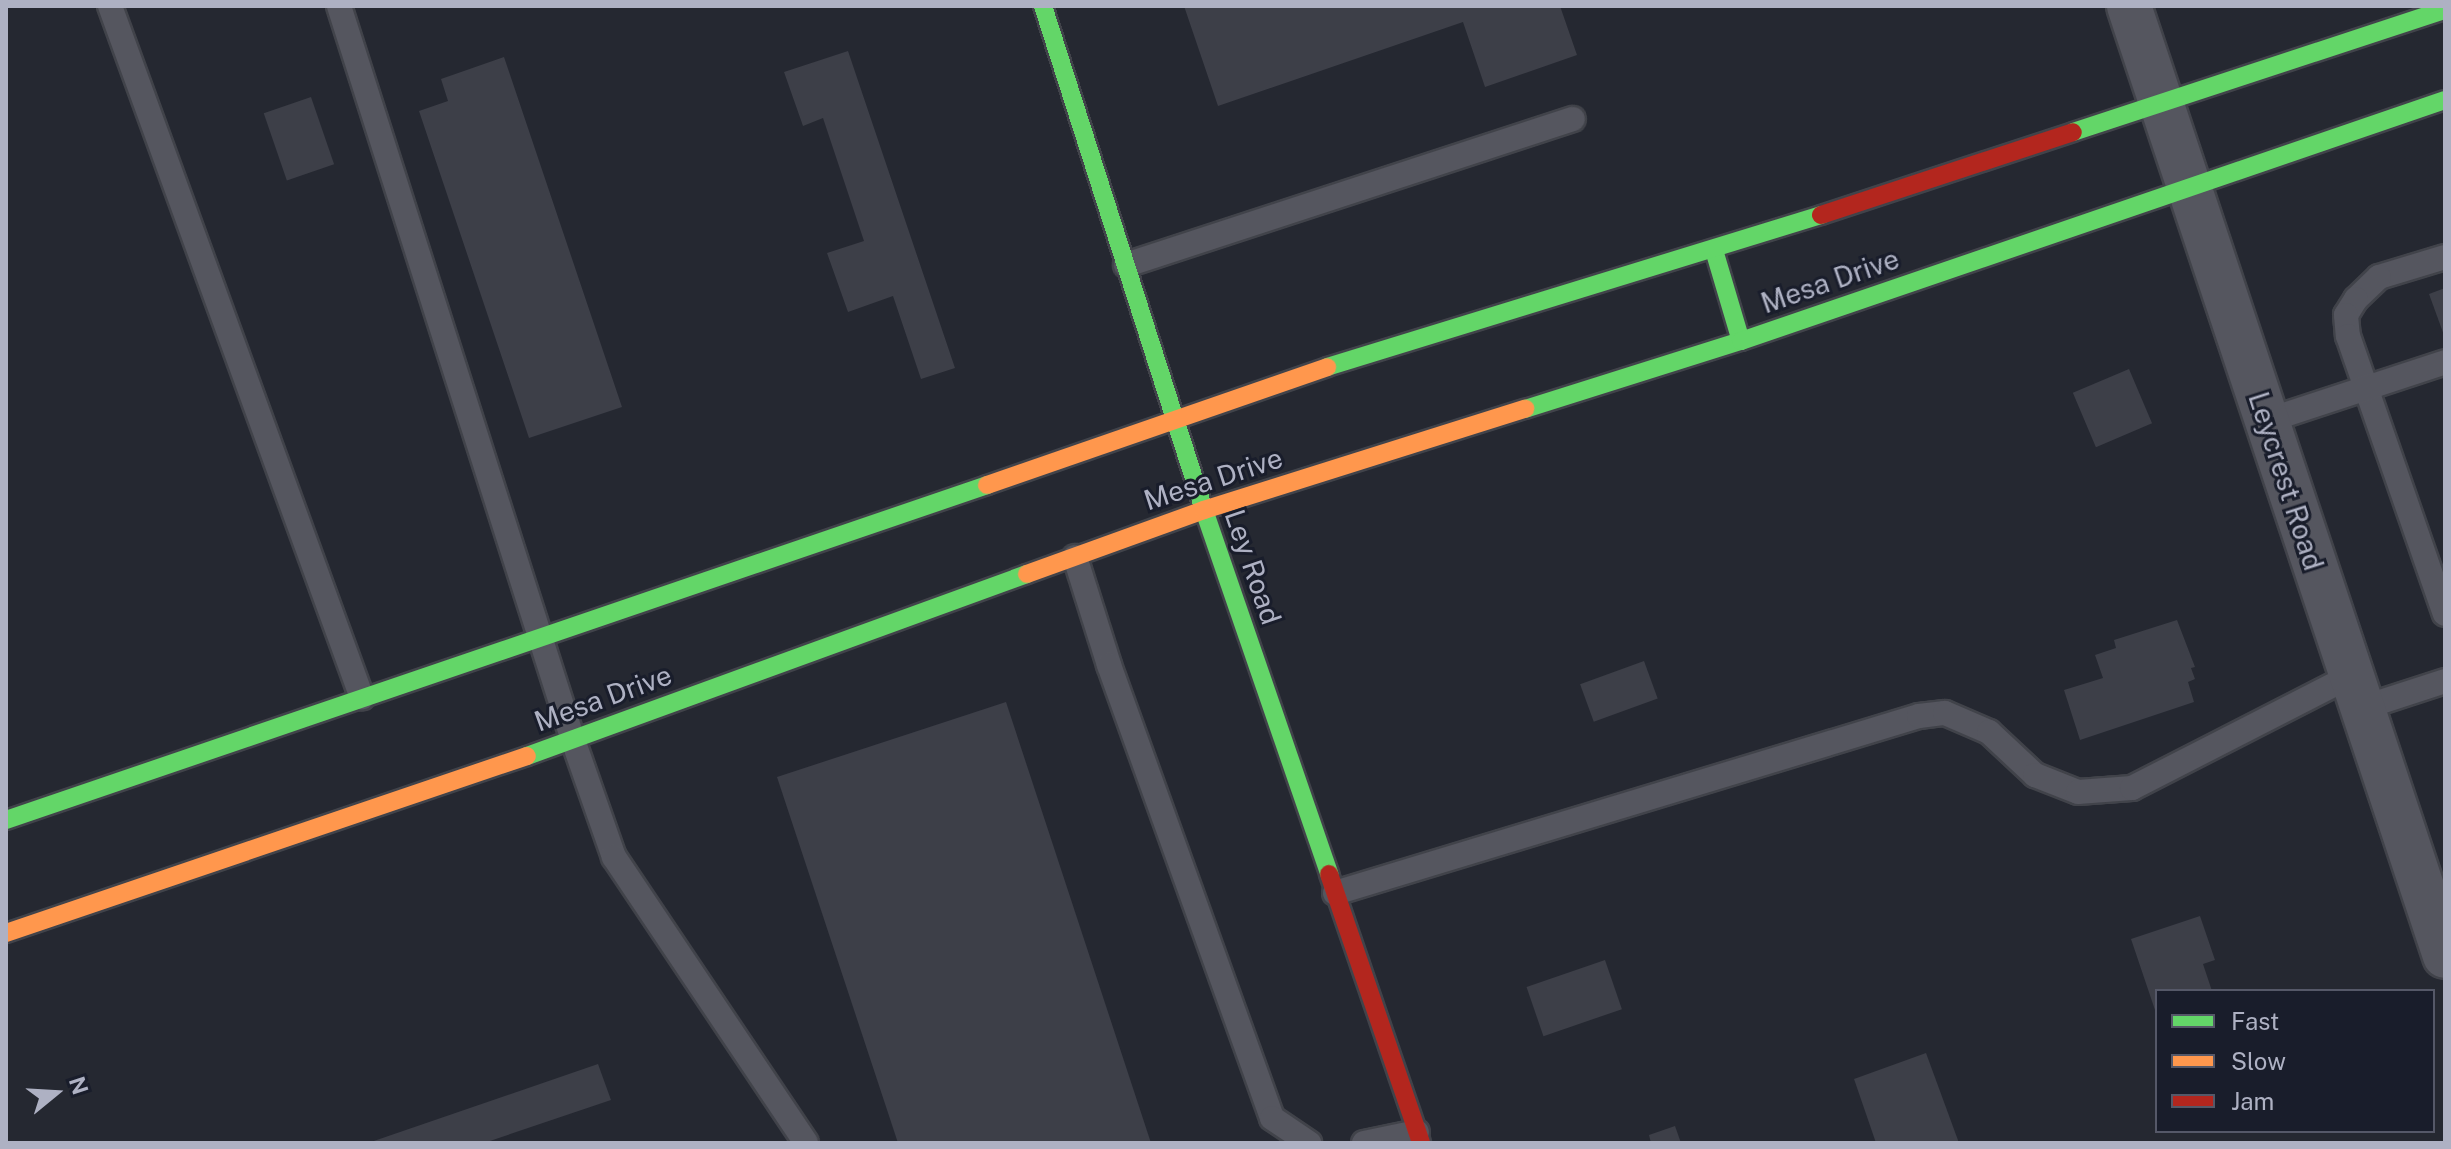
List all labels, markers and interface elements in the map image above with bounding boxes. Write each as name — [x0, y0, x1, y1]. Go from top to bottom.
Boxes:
street label: Mesa Drive — [1757, 242, 1903, 320]
street label: Leycrest Road — [2241, 388, 2331, 574]
street label: Mesa Drive — [1139, 441, 1287, 517]
street label: Ley Road — [1218, 505, 1288, 629]
street label: Mesa Drive — [530, 658, 676, 738]
legend — [2155, 989, 2435, 1133]
text: Fast — [2231, 1007, 2279, 1035]
text: Slow — [2231, 1047, 2286, 1075]
north arrow — [16, 1053, 96, 1133]
text: N — [64, 1073, 94, 1098]
text: Jam — [2231, 1087, 2274, 1115]

